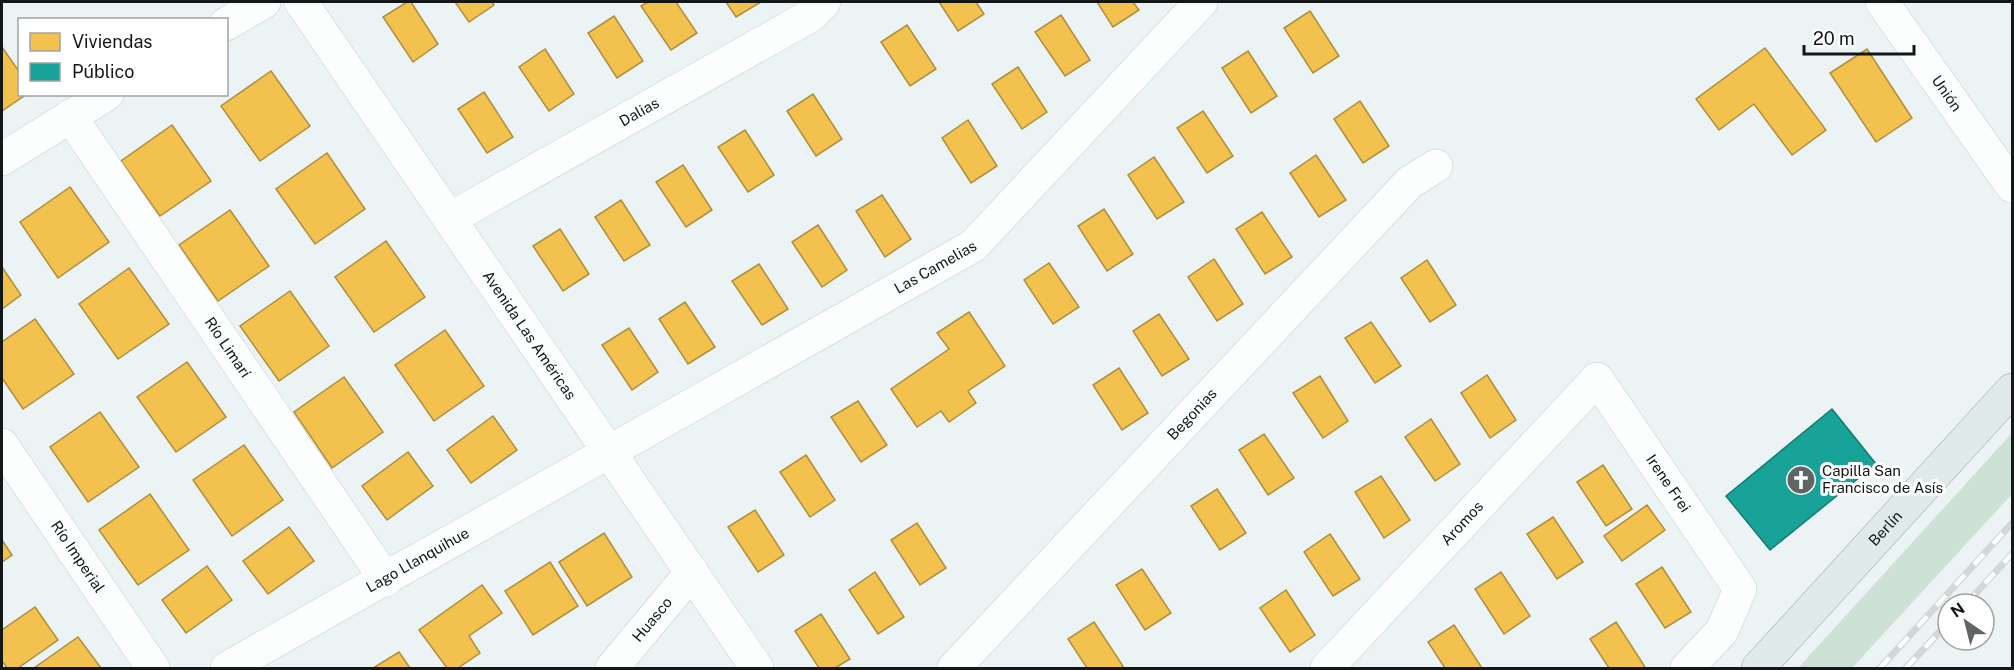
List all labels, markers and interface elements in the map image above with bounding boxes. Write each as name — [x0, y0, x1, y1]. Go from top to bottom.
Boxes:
legend — [18, 18, 228, 96]
scale bar — [1804, 18, 1914, 56]
text: 20 m — [1813, 28, 1855, 49]
text: Viviendas — [72, 31, 152, 52]
text: Público — [72, 61, 134, 82]
street label: Unión — [1929, 72, 1966, 114]
street label: Dalias — [616, 94, 662, 130]
street label: Las Camelias — [891, 237, 979, 297]
street label: Avenida Las Américas — [480, 267, 580, 403]
street label: Río Limarí — [202, 314, 255, 381]
street label: Begonias — [1164, 385, 1220, 443]
street label: Irene Frei — [1643, 451, 1694, 515]
place label: Capilla San Francisco de Asís — [1822, 462, 1943, 496]
church icon: Capilla San Francisco de Asís — [1785, 464, 1817, 496]
street label: Aromos — [1437, 497, 1486, 548]
street label: Berlín — [1865, 507, 1905, 549]
street label: Río Imperial — [48, 517, 108, 596]
street label: Lago Llanquihue — [363, 524, 472, 596]
north arrow — [1936, 592, 1996, 652]
street label: Huasco — [629, 594, 675, 645]
text: N — [1947, 599, 1968, 621]

